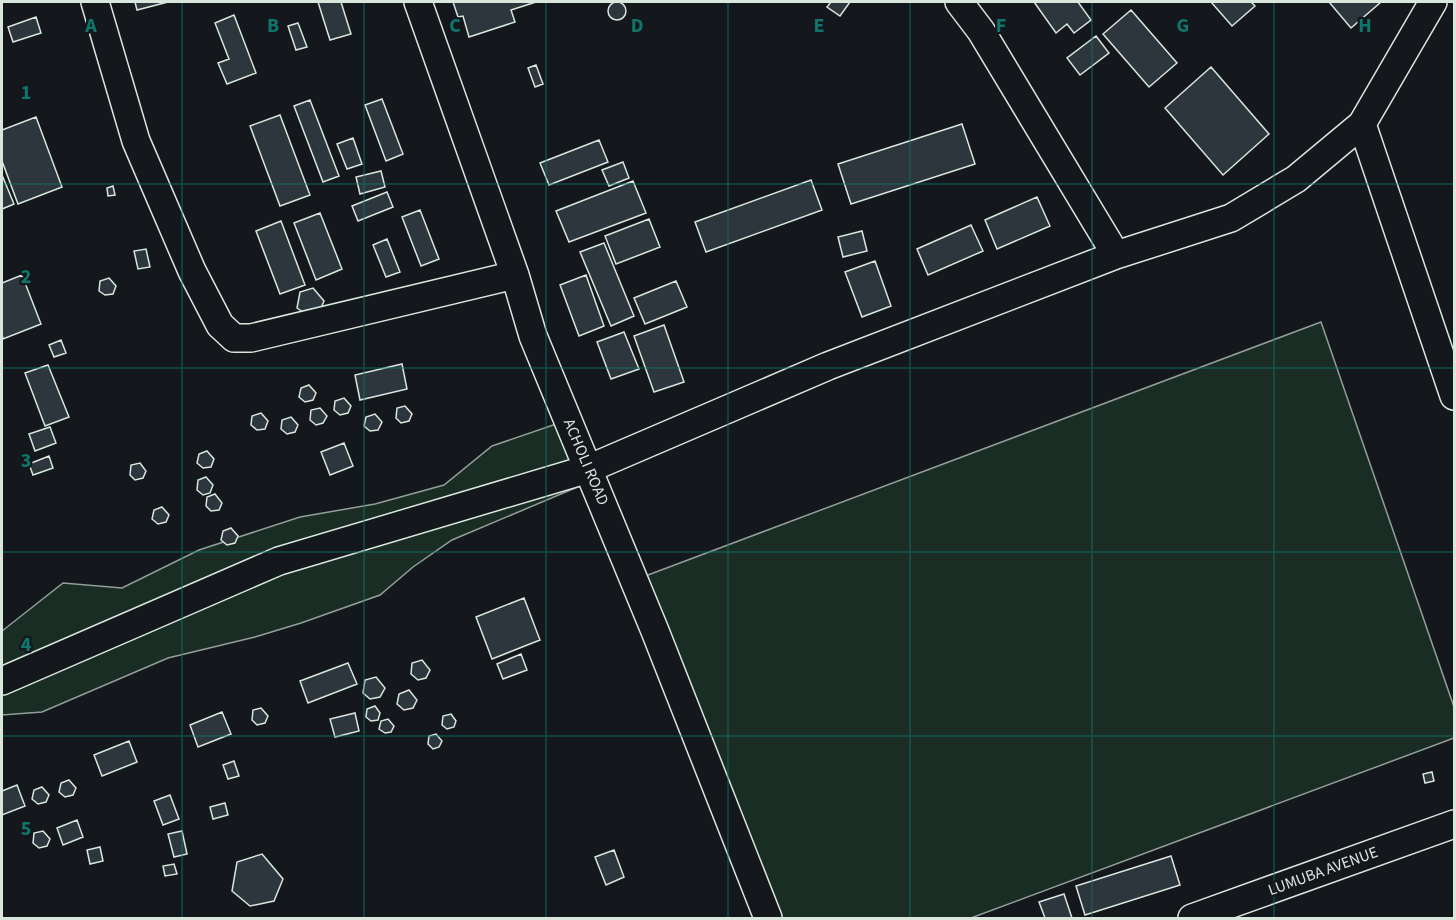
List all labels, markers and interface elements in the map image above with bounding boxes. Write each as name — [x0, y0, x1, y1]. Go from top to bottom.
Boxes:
text: A — [84, 12, 97, 40]
text: B — [267, 12, 279, 40]
text: C — [449, 12, 461, 40]
text: D — [631, 12, 643, 40]
text: E — [814, 12, 824, 40]
text: F — [996, 12, 1006, 40]
text: G — [1177, 12, 1189, 40]
text: H — [1358, 12, 1372, 40]
text: 1 — [21, 79, 31, 107]
text: 2 — [21, 263, 31, 291]
street label: ACHOLI ROAD — [558, 415, 614, 509]
text: 3 — [21, 447, 31, 475]
text: 4 — [21, 631, 32, 659]
text: 5 — [21, 815, 31, 843]
street label: LUMUBA AVENUE — [1265, 841, 1381, 901]

